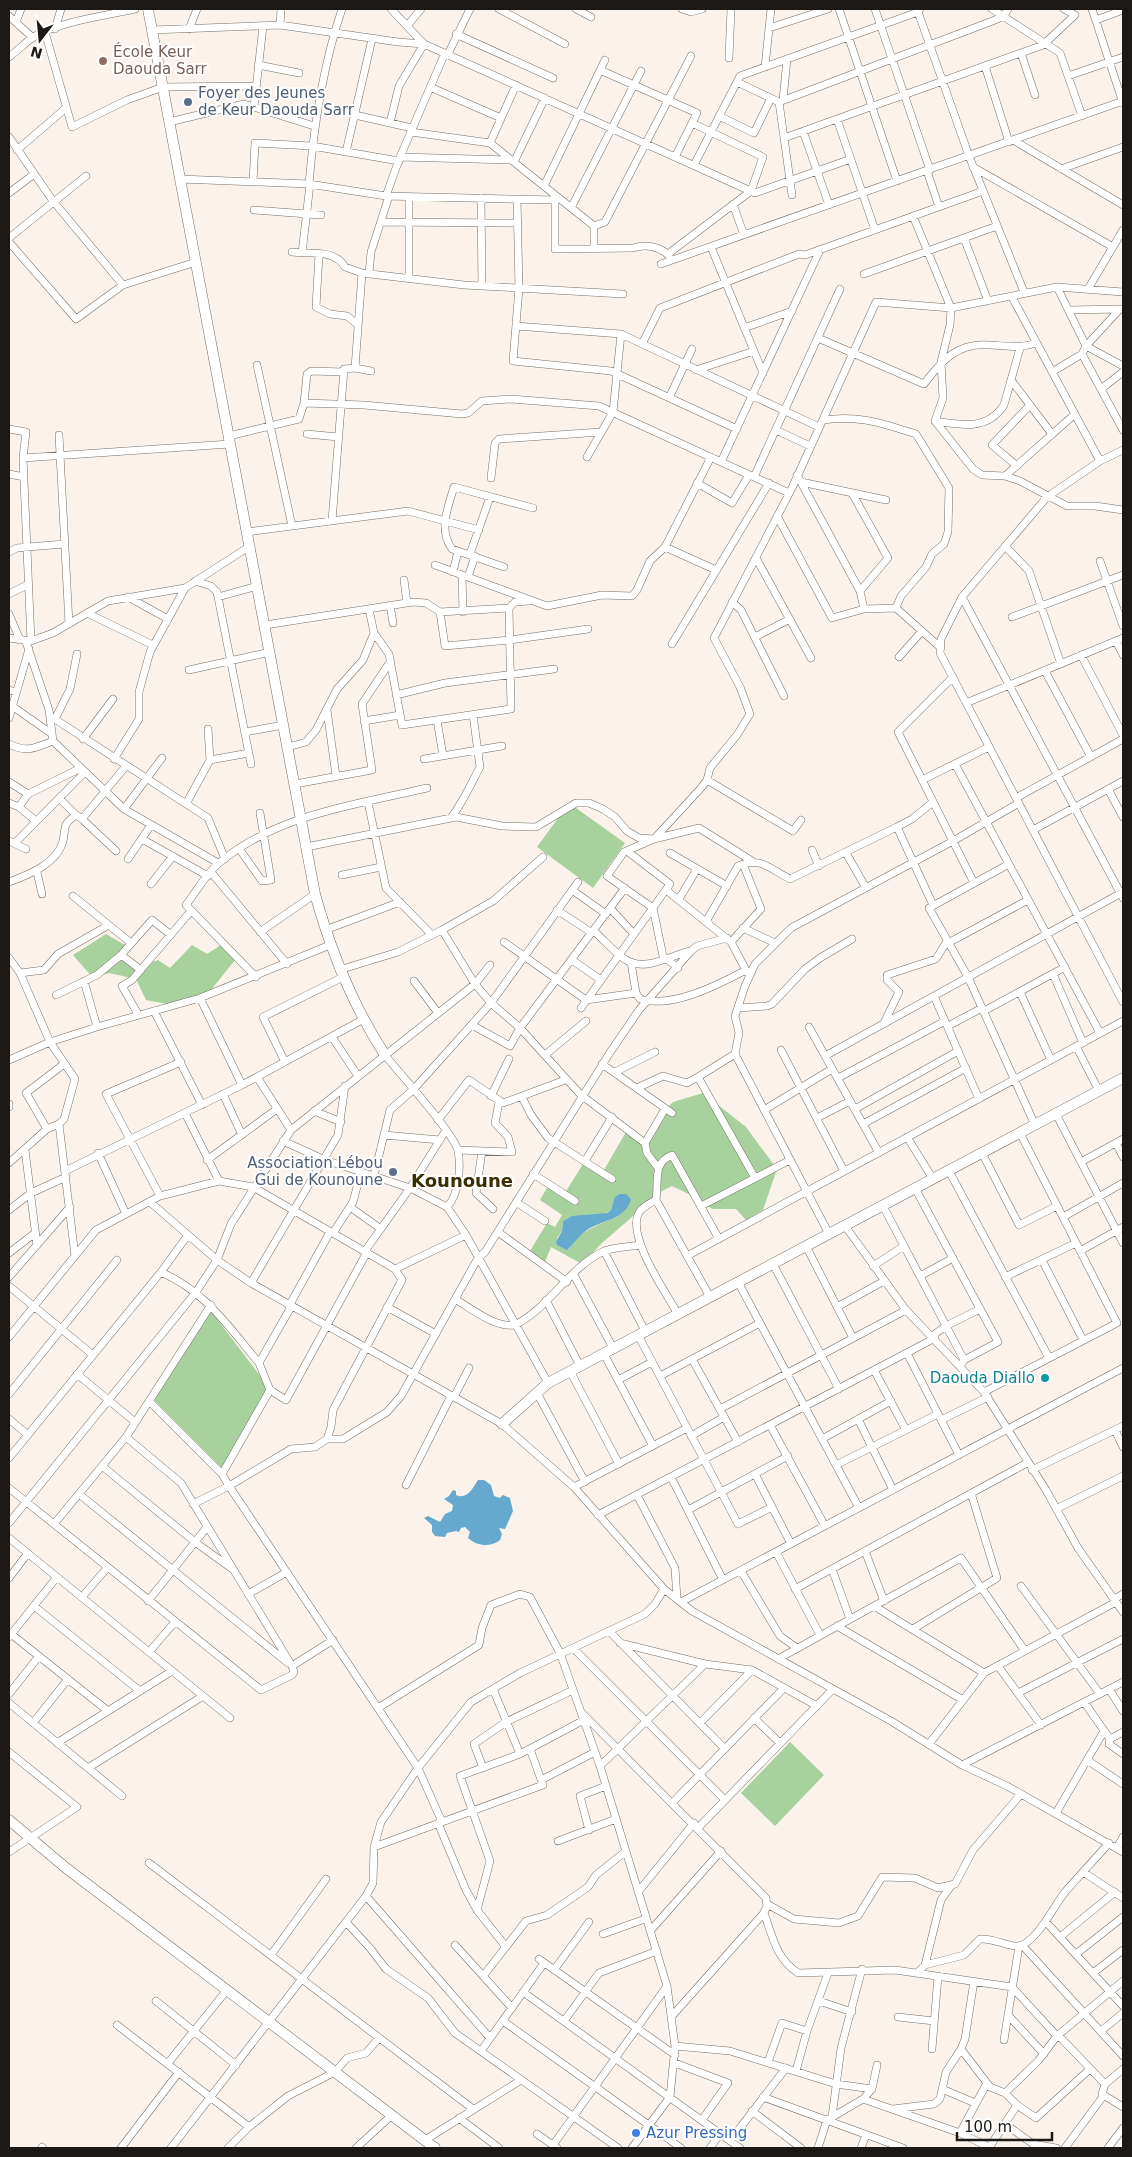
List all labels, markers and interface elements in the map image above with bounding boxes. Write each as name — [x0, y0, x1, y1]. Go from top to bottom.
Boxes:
north arrow — [15, 15, 65, 65]
place label: École Keur Daouda Sarr — [113, 42, 208, 78]
text: N — [29, 43, 44, 62]
marker: École Keur Daouda Sarr — [97, 55, 109, 67]
place label: Foyer des Jeunes de Keur Daouda Sarr — [198, 84, 355, 119]
marker: Foyer des Jeunes de Keur Daouda Sarr — [182, 96, 194, 108]
place label: Association Lébou Gui de Kounoune — [247, 1154, 383, 1189]
marker: Association Lébou Gui de Kounoune — [387, 1166, 399, 1178]
district label: Kounoune — [411, 1170, 513, 1191]
place label: Daouda Diallo — [930, 1369, 1035, 1387]
marker: Daouda Diallo — [1039, 1372, 1051, 1384]
scale bar — [957, 2110, 1052, 2142]
text: 100 m — [964, 2118, 1012, 2136]
place label: Azur Pressing — [646, 2124, 747, 2142]
marker: Azur Pressing — [630, 2127, 642, 2139]

